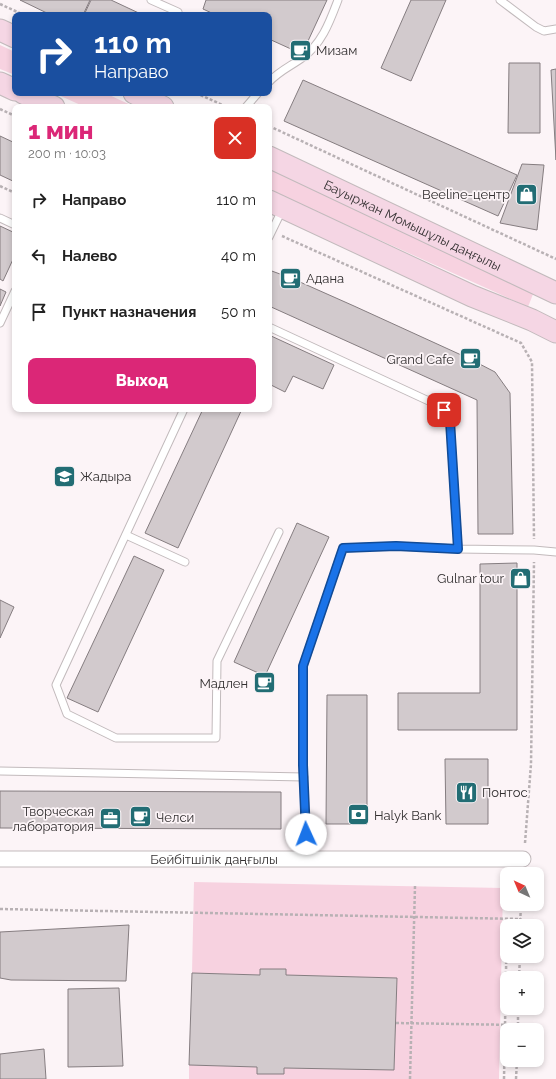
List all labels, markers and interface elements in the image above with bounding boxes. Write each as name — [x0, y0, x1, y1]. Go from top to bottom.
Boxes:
text: 110 m — [94, 27, 172, 60]
icon: right — [28, 28, 80, 80]
cafe icon: Мизам — [288, 37, 314, 63]
place label: Мизам — [316, 43, 357, 58]
text: Направо — [94, 61, 168, 82]
text: 1 мин — [28, 116, 93, 145]
button: close — [214, 117, 256, 159]
text: 200 m · 10:03 — [28, 146, 106, 161]
street label: Бауыржан Момышұлы даңғылы — [322, 177, 504, 274]
shop icon: Beeline-центр — [513, 181, 539, 207]
place label: Beeline-центр — [422, 187, 510, 202]
icon: right — [28, 189, 50, 211]
text: Направо — [62, 191, 126, 209]
text: 110 m — [216, 191, 256, 209]
icon: left — [28, 245, 50, 267]
text: Налево — [62, 247, 117, 265]
text: 40 m — [221, 247, 256, 265]
cafe icon: Адана — [278, 265, 304, 291]
place label: Адана — [306, 271, 344, 286]
icon: arrive — [28, 301, 50, 323]
text: Пункт назначения — [62, 303, 196, 321]
text: 50 m — [221, 303, 256, 321]
cafe icon: Grand Cafe — [457, 346, 483, 372]
place label: Grand Cafe — [386, 352, 454, 367]
button: Выход — [28, 358, 256, 404]
pin — [427, 393, 461, 427]
icon: arrive — [433, 399, 455, 421]
school or university icon: Жадыра — [52, 463, 78, 489]
place label: Жадыра — [80, 469, 131, 484]
shop icon: Gulnar tour — [507, 565, 533, 591]
place label: Gulnar tour — [437, 571, 504, 586]
cafe icon: Мадлен — [251, 670, 277, 696]
place label: Мадлен — [199, 676, 248, 691]
restaurant icon: Понтос — [454, 779, 480, 805]
place label: Понтос — [482, 785, 528, 800]
bank icon: Halyk Bank — [346, 802, 372, 828]
place label: Творческая лаборатория — [12, 804, 94, 834]
cafe icon: Челси — [127, 804, 153, 830]
office icon: Творческая лаборатория — [97, 805, 123, 831]
place label: Halyk Bank — [374, 808, 442, 823]
place label: Челси — [156, 810, 194, 825]
position arrow — [285, 813, 327, 855]
street label: Бейбітшілік даңғылы — [150, 852, 278, 867]
north arrow — [500, 867, 544, 911]
map controls — [500, 867, 544, 1067]
button: layers — [500, 919, 544, 963]
button: + — [500, 971, 544, 1015]
button: − — [500, 1023, 544, 1067]

